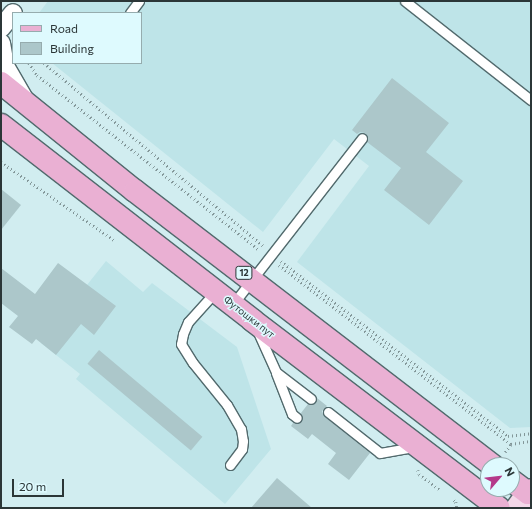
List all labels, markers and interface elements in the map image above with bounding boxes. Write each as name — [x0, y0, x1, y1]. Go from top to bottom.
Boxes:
legend — [12, 12, 142, 64]
text: Road — [50, 21, 78, 35]
text: Building — [50, 41, 94, 55]
road number: 12 — [235, 266, 253, 280]
street label: Футошки пут — [221, 293, 277, 341]
north arrow — [480, 457, 520, 497]
text: N — [502, 465, 518, 478]
scale bar — [14, 471, 66, 497]
text: 20 m — [19, 479, 46, 493]

